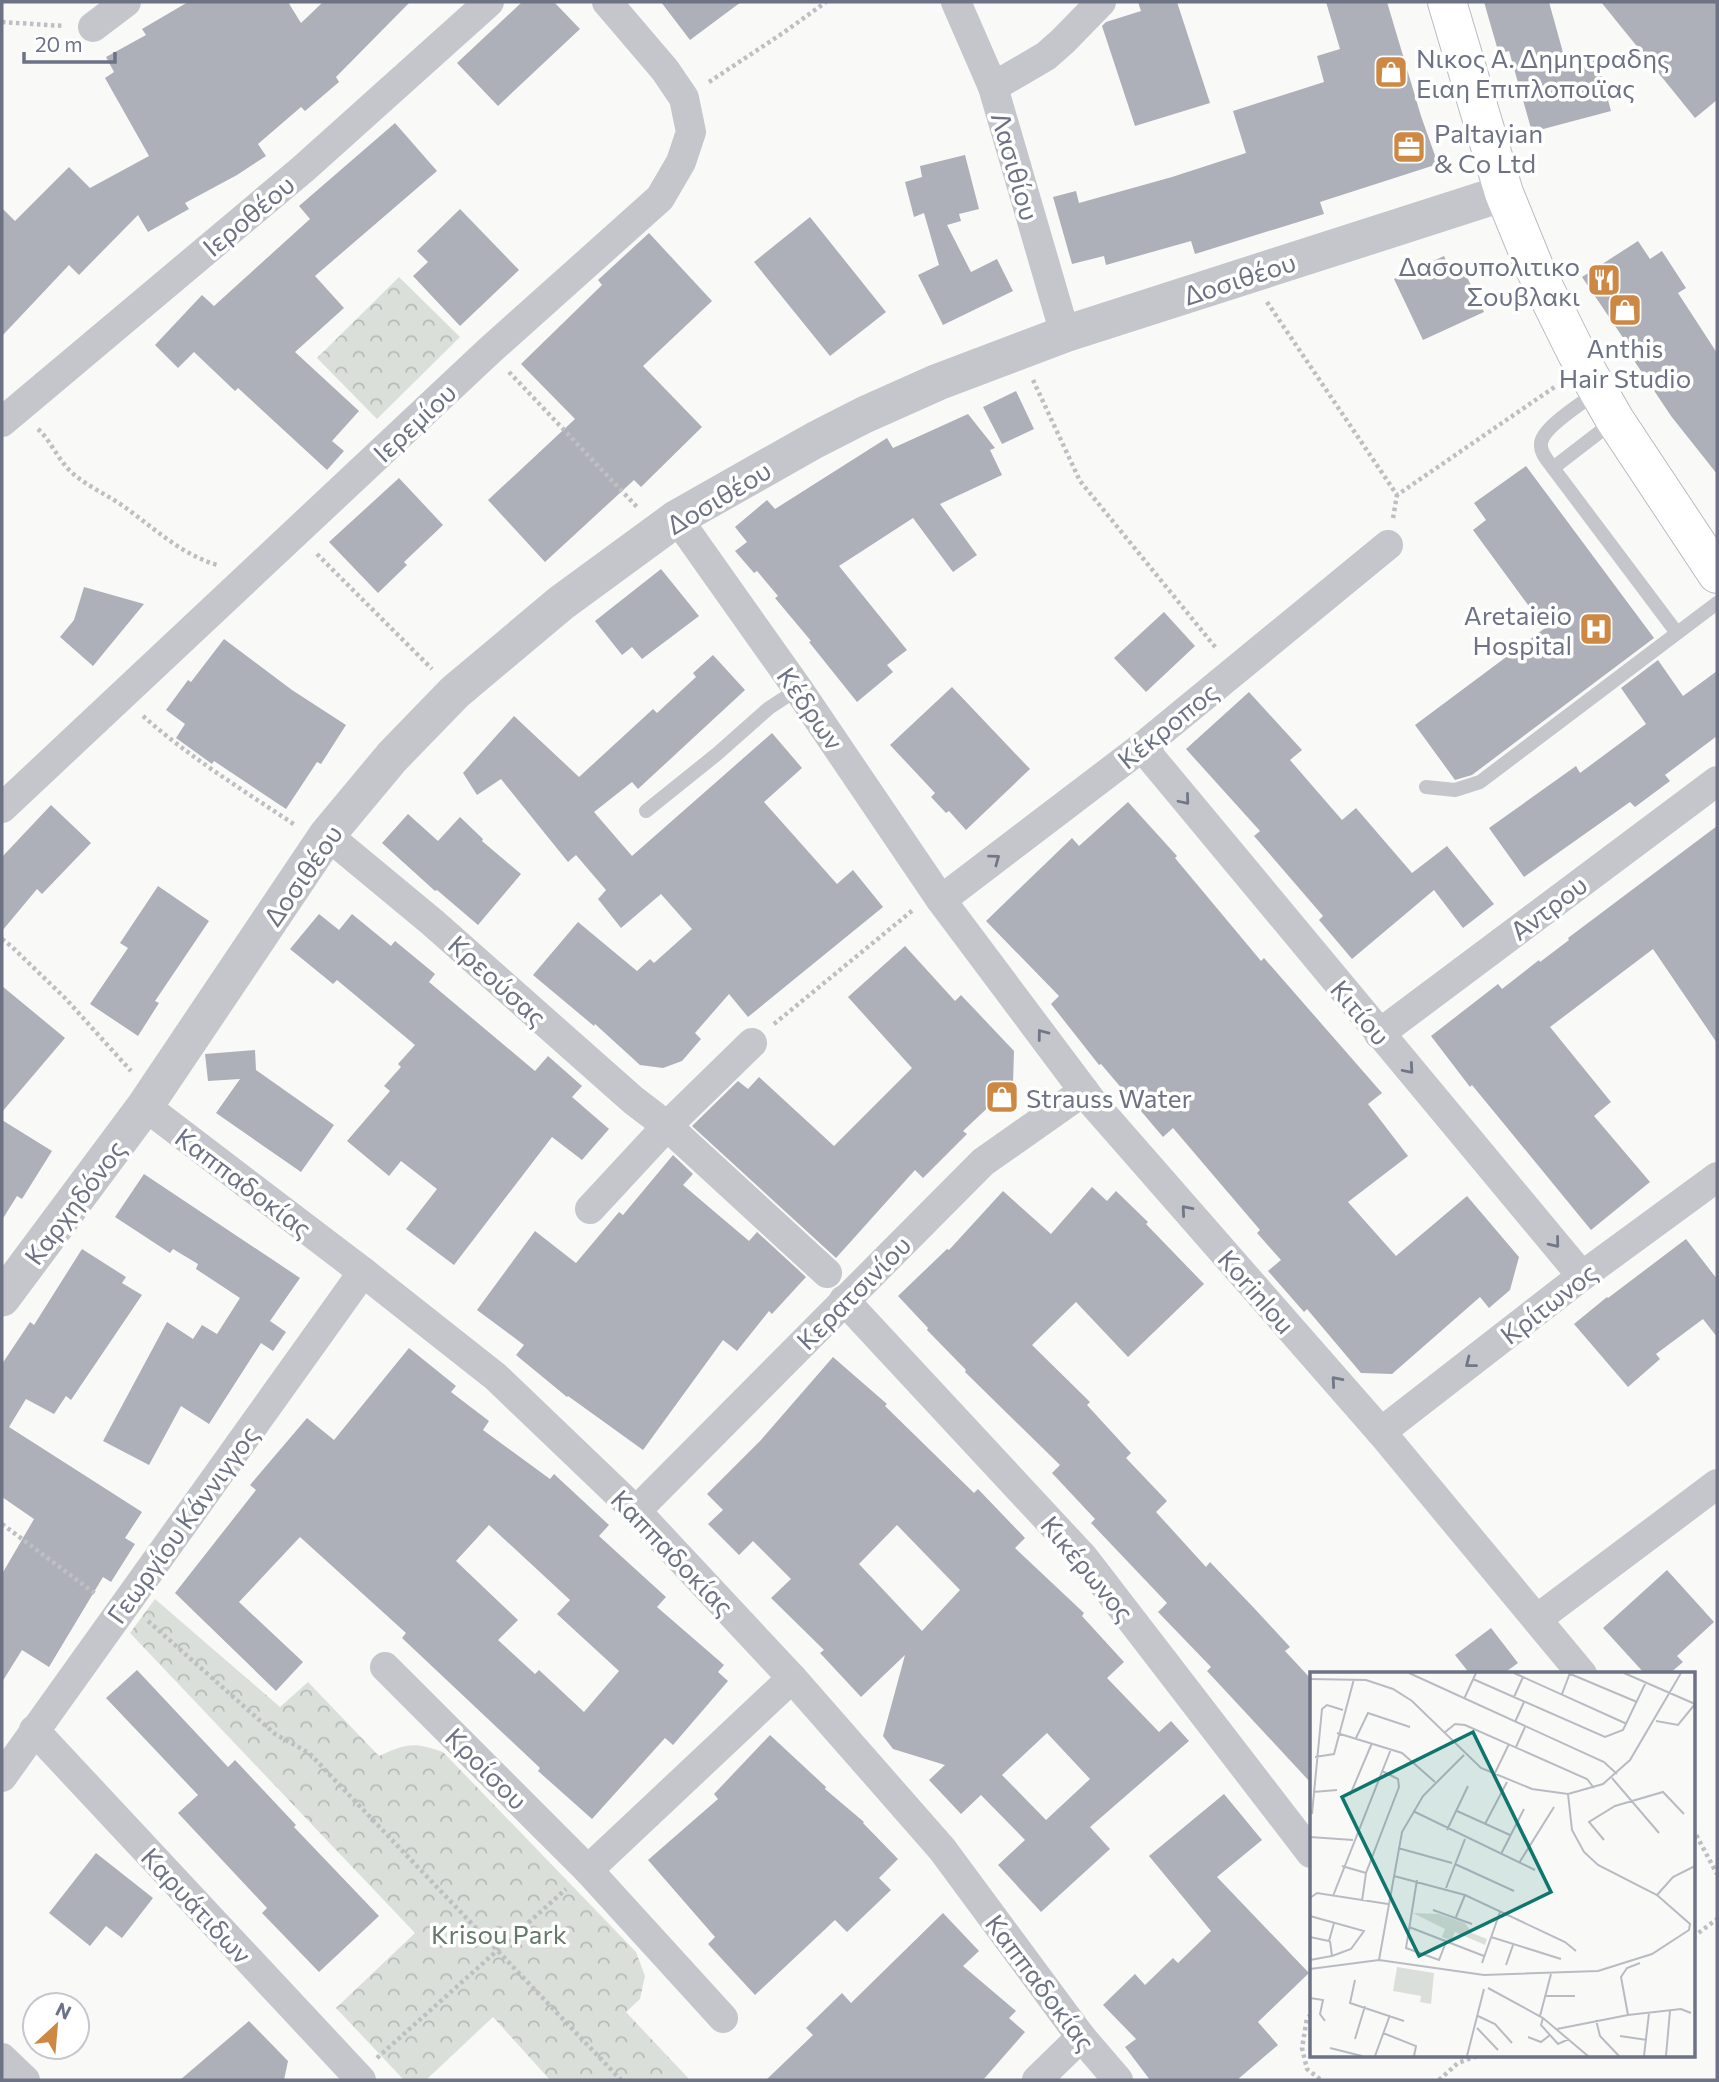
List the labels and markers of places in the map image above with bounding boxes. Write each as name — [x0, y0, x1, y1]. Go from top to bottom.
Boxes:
place label: Νικος Α. Δημητραδης Ειαη Επιπλοποιϊας — [1416, 42, 1670, 103]
shop icon: Νικος Α. Δημητραδης Ειαη Επιπλοποιϊας — [1372, 53, 1410, 91]
place label: Paltayian & Co Ltd — [1434, 117, 1543, 178]
office icon: Paltayian & Co Ltd — [1390, 128, 1428, 166]
place label: Δασουπολιτικο Σουβλακι — [1398, 250, 1580, 311]
restaurant icon: Δασουπολιτικο Σουβλακι — [1585, 261, 1623, 299]
shop icon: Anthis Hair Studio — [1606, 291, 1644, 329]
place label: Anthis Hair Studio — [1559, 332, 1691, 393]
place label: Aretaieio Hospital — [1464, 599, 1572, 660]
hospital icon: Aretaieio Hospital — [1577, 610, 1615, 648]
shop icon: Strauss Water — [983, 1078, 1021, 1116]
place label: Strauss Water — [1026, 1082, 1192, 1113]

